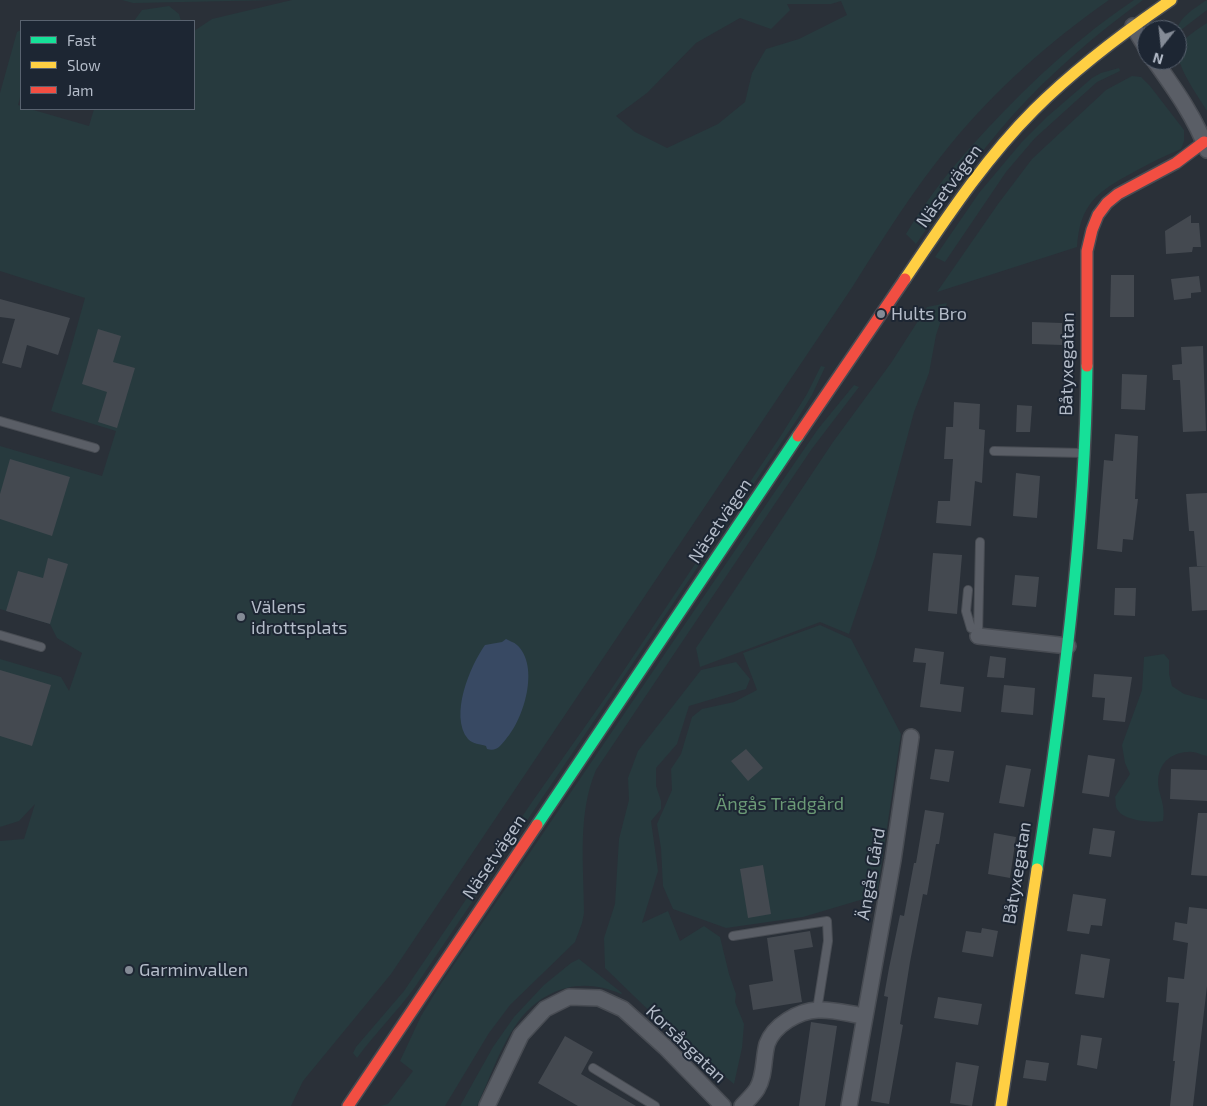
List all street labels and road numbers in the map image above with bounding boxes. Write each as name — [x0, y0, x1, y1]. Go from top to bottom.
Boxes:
street label: Näsetvägen — [912, 140, 986, 232]
street label: Båtyxegatan — [1055, 312, 1079, 416]
street label: Näsetvägen — [684, 474, 756, 568]
street label: Näsetvägen — [458, 810, 530, 904]
street label: Båtyxegatan — [998, 820, 1036, 926]
street label: Ängås Gård — [852, 826, 890, 922]
street label: Korsåsgatan — [641, 1000, 731, 1088]

